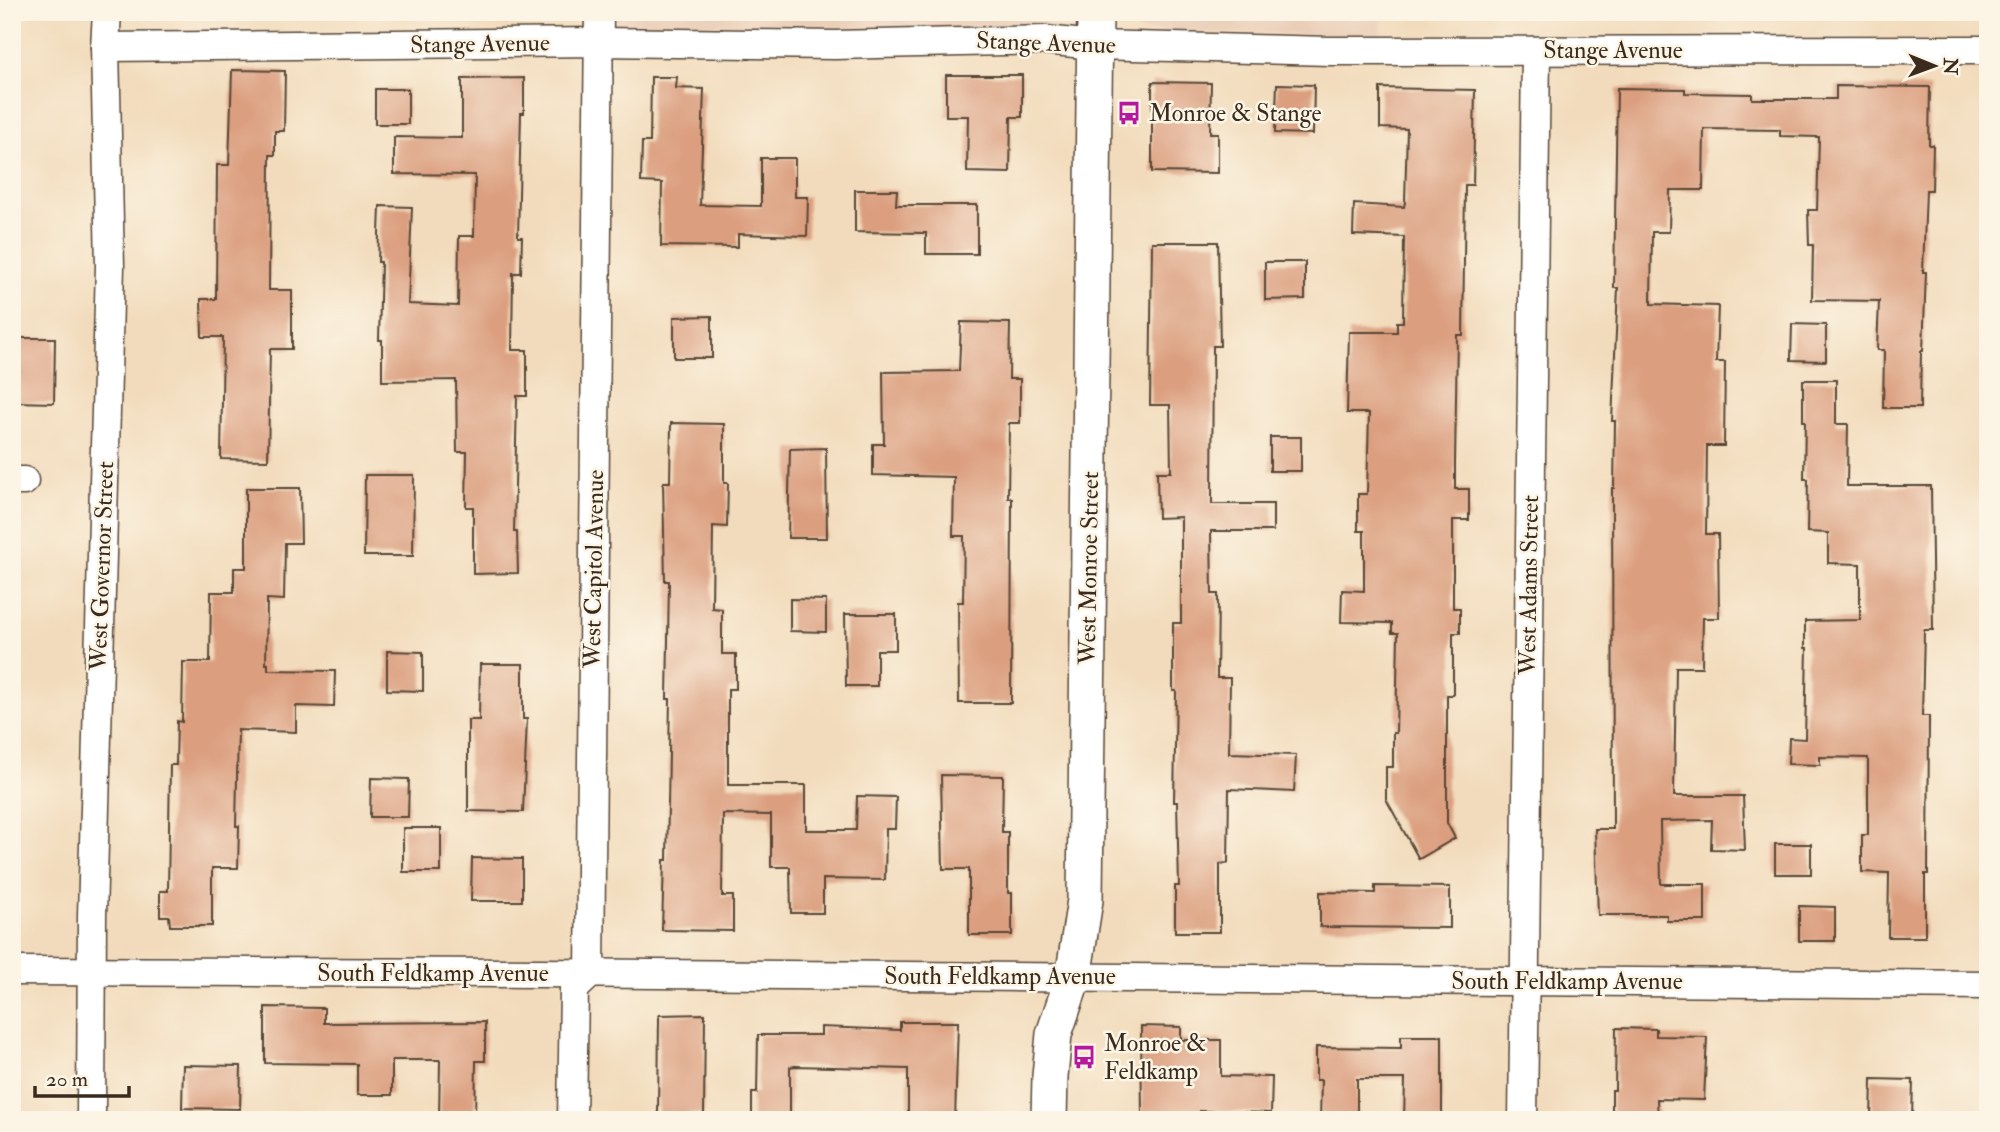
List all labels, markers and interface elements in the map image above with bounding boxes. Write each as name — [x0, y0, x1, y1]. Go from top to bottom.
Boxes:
street label: Stange Avenue — [976, 25, 1116, 61]
street label: Stange Avenue — [410, 27, 550, 61]
north arrow — [1898, 32, 1968, 102]
street label: Stange Avenue — [1543, 35, 1683, 66]
text: N — [1938, 57, 1962, 76]
place label: Monroe & Stange — [1149, 98, 1322, 129]
bus stop icon: Monroe & Stange — [1115, 99, 1143, 127]
street label: West Governor Street — [83, 460, 121, 672]
street label: West Capitol Avenue — [577, 469, 611, 670]
street label: West Monroe Street — [1072, 471, 1106, 666]
street label: West Adams Street — [1512, 495, 1546, 676]
street label: South Feldkamp Avenue — [317, 958, 549, 989]
street label: South Feldkamp Avenue — [884, 961, 1116, 992]
street label: South Feldkamp Avenue — [1451, 966, 1683, 997]
place label: Monroe & Feldkamp — [1104, 1028, 1206, 1087]
bus stop icon: Monroe & Feldkamp — [1070, 1043, 1098, 1071]
scale bar — [35, 1055, 130, 1099]
text: 20 m — [46, 1066, 88, 1093]

